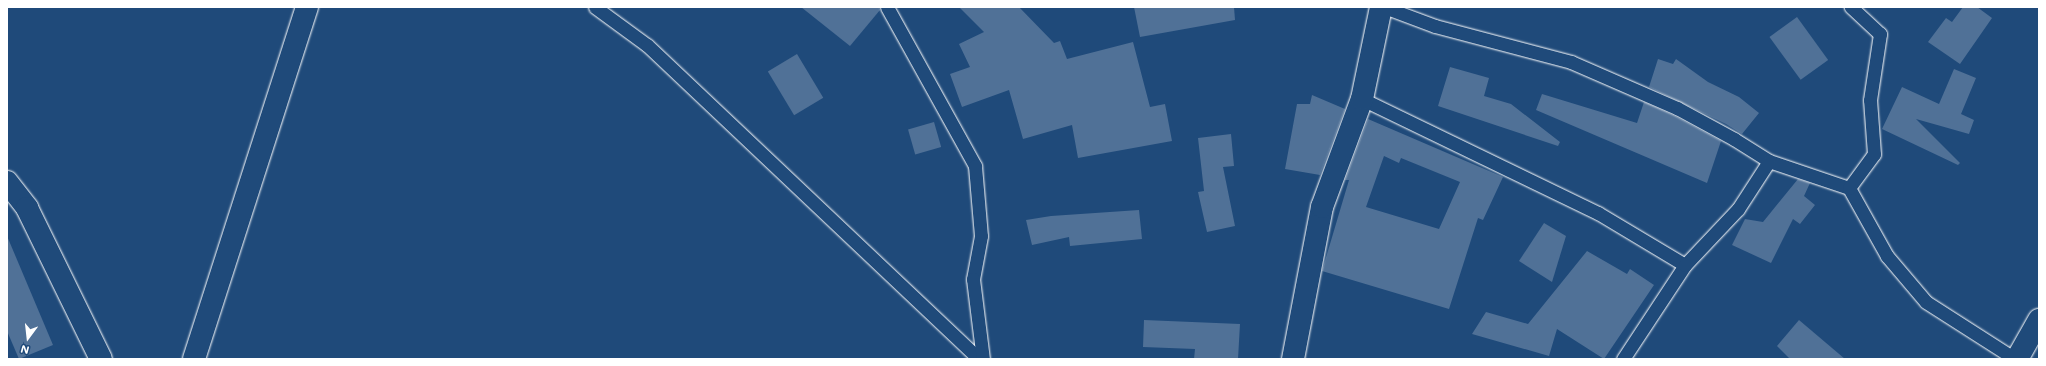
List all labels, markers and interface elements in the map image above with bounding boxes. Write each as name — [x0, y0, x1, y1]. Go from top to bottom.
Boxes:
north arrow — [8, 318, 48, 358]
text: N — [19, 342, 31, 358]

